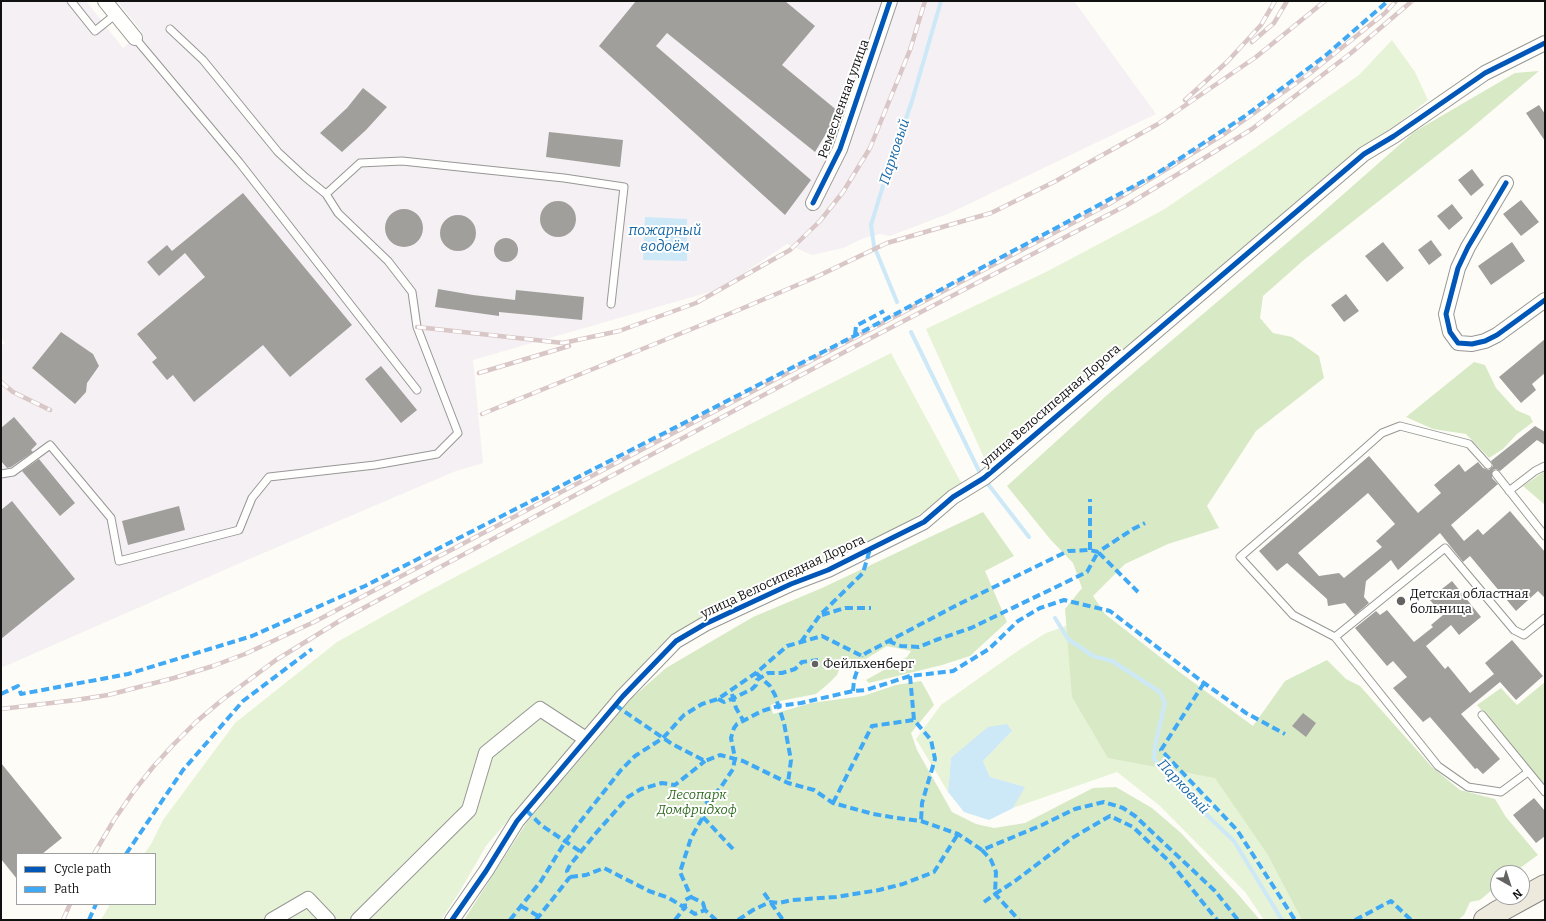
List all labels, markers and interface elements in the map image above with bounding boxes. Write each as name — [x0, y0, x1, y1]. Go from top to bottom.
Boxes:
street label: Ремесленная улица — [815, 37, 873, 161]
water label: Парковый — [876, 117, 914, 187]
water label: пожарный водоём — [628, 223, 702, 256]
street label: улица Велосипедная Дорога — [978, 341, 1124, 471]
street label: улица Велосипедная Дорога — [698, 532, 868, 622]
place label: Детская областная больница — [1410, 586, 1529, 617]
marker: Детская областная больница — [1395, 595, 1407, 607]
place label: Фейльхенберг — [823, 656, 914, 672]
marker: Фейльхенберг — [810, 659, 820, 669]
water label: Парковый — [1153, 756, 1213, 818]
park label: Лесопарк Домфридхоф — [657, 787, 737, 818]
legend — [16, 853, 156, 905]
text: Cycle path — [54, 862, 111, 876]
north arrow — [1490, 865, 1530, 905]
text: Path — [54, 882, 79, 896]
text: N — [1510, 886, 1525, 902]

